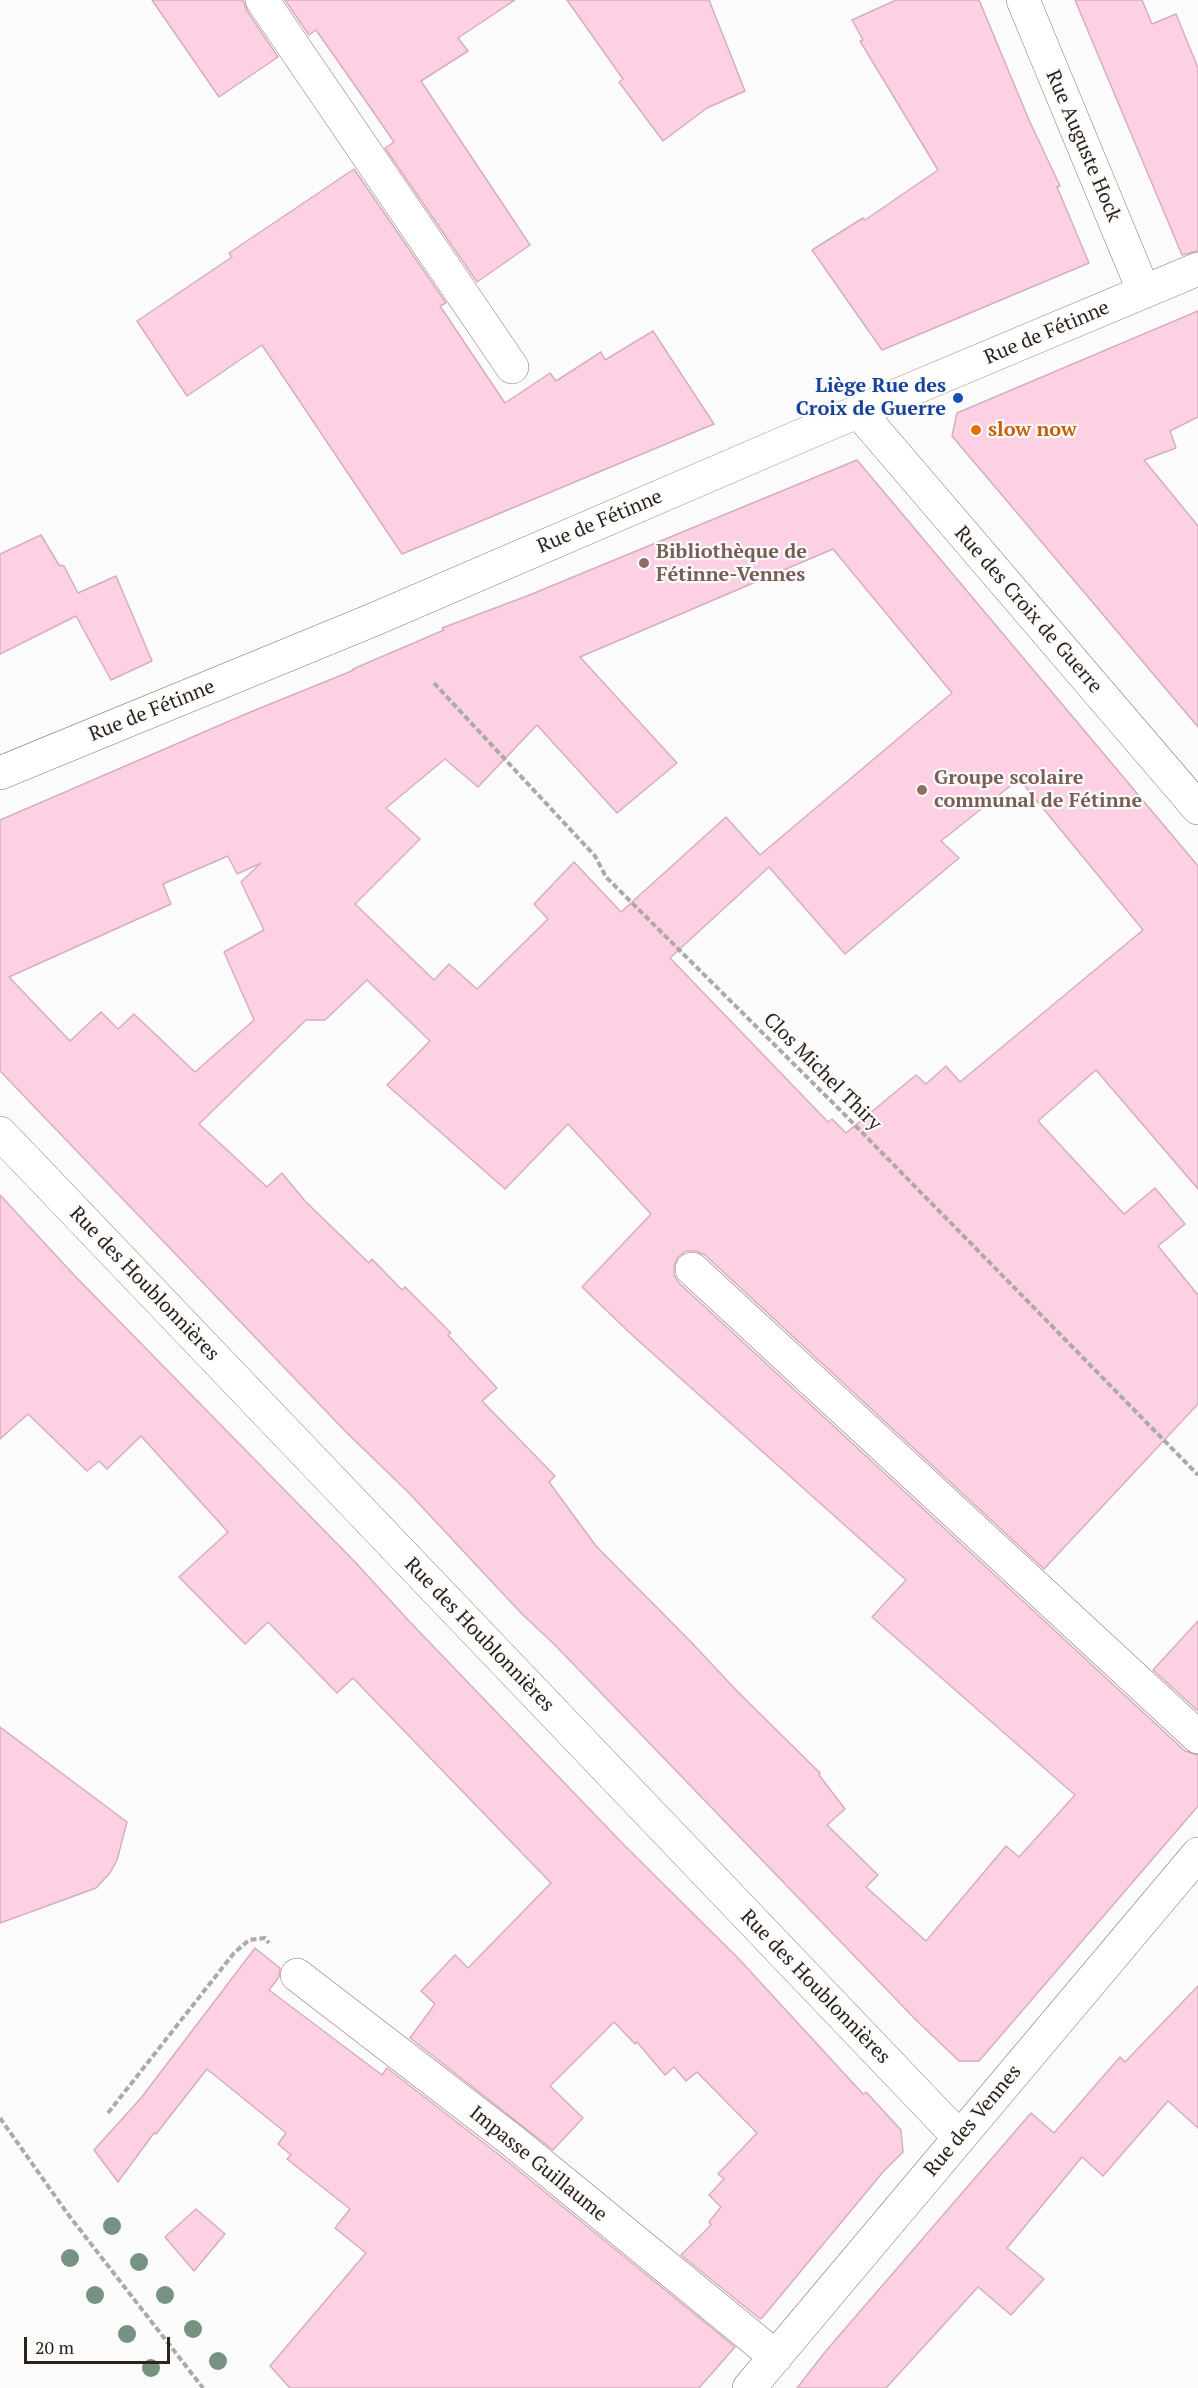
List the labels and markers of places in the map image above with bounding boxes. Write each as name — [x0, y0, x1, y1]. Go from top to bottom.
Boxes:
place label: Liège Rue des Croix de Guerre — [796, 374, 946, 421]
marker: Liège Rue des Croix de Guerre — [951, 391, 965, 405]
place label: slow now — [988, 418, 1077, 442]
marker: slow now — [969, 423, 983, 437]
place label: Bibliothèque de Fétinne-Vennes — [656, 540, 807, 587]
marker: Bibliothèque de Fétinne-Vennes — [637, 556, 651, 570]
place label: Groupe scolaire communal de Fétinne — [934, 766, 1142, 813]
marker: Groupe scolaire communal de Fétinne — [915, 783, 929, 797]

